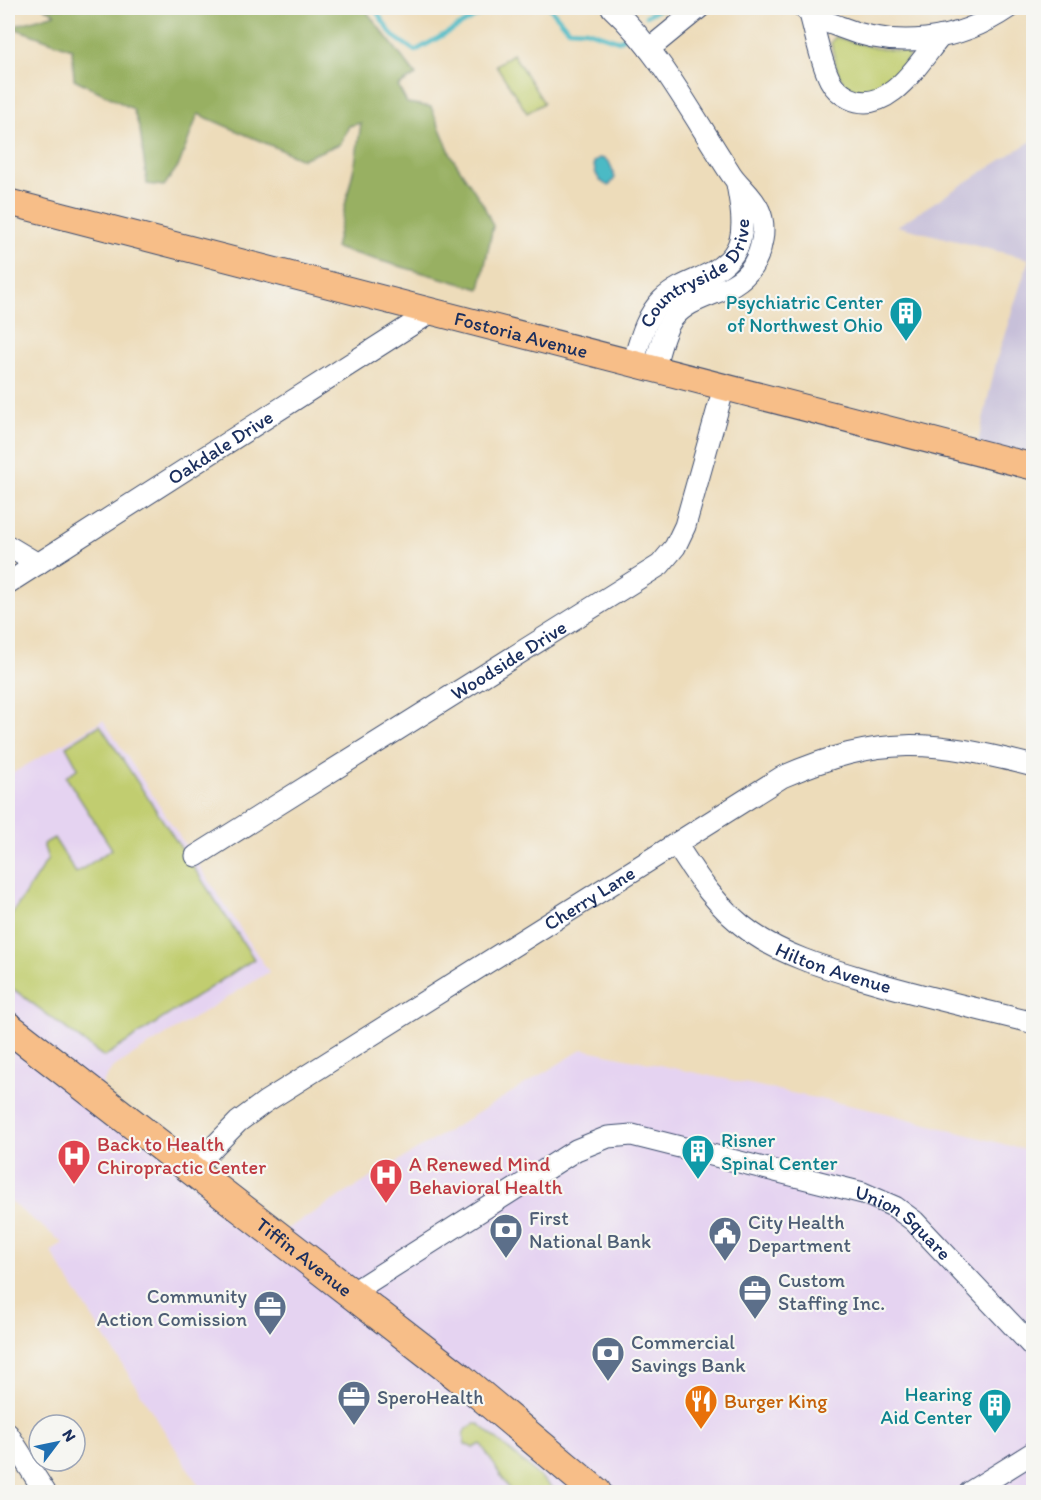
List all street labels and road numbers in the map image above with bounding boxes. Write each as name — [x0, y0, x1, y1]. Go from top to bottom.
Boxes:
street label: Countryside Drive — [634, 219, 754, 331]
street label: Fostoria Avenue — [452, 306, 591, 363]
street label: Oakdale Drive — [163, 405, 277, 490]
street label: Woodside Drive — [446, 615, 571, 705]
street label: Cherry Lane — [540, 861, 639, 936]
street label: Hilton Avenue — [772, 937, 894, 998]
street label: Union Square — [853, 1180, 957, 1265]
street label: Tiffin Avenue — [251, 1212, 357, 1302]

